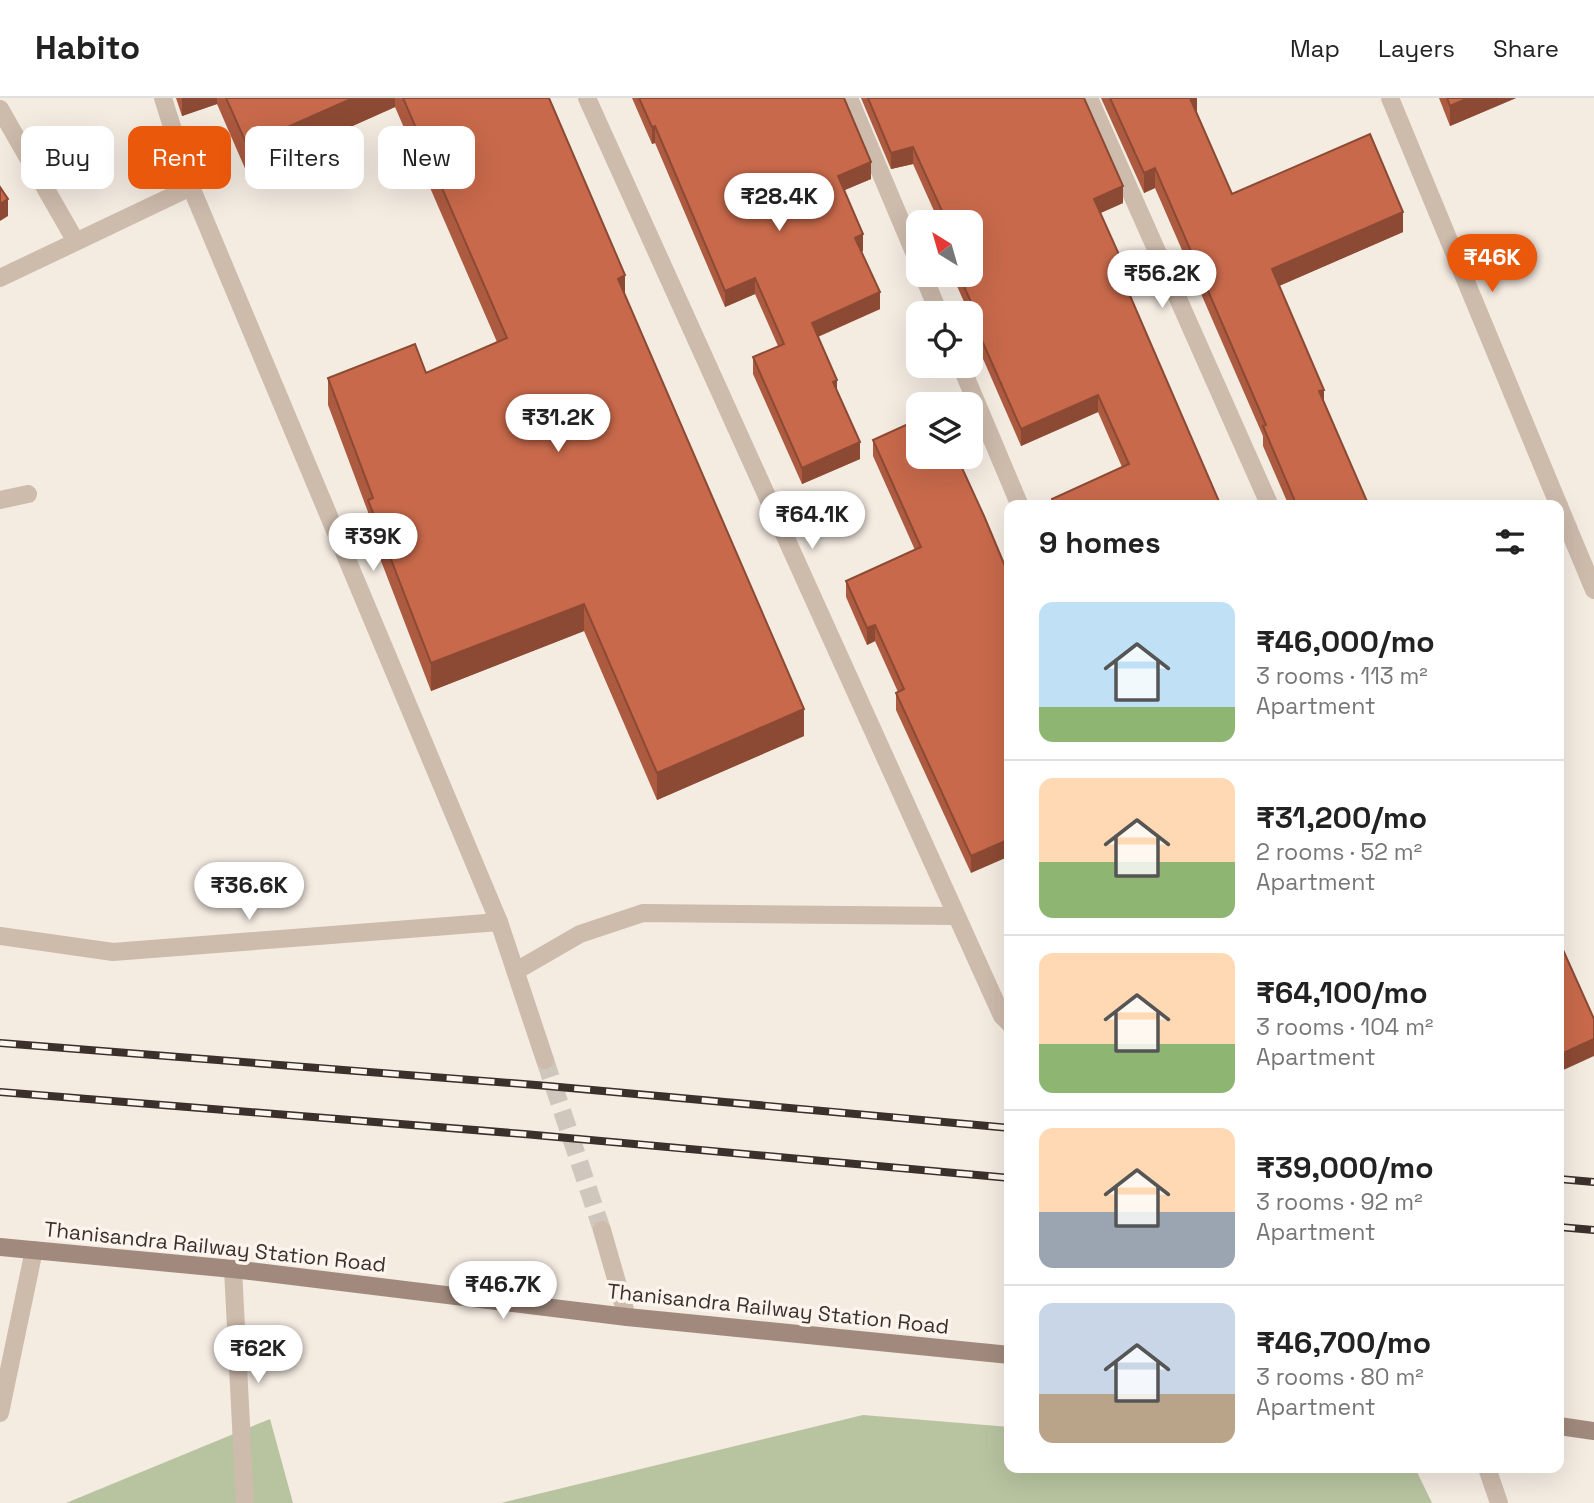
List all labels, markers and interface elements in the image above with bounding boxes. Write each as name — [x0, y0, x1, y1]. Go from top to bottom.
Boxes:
text: Habito — [35, 27, 140, 69]
text: Map — [1290, 33, 1340, 64]
text: Layers — [1378, 33, 1455, 64]
text: Share — [1493, 33, 1559, 64]
chip: Buy — [21, 126, 114, 189]
chip: Rent — [128, 126, 231, 189]
chip: Filters — [245, 126, 364, 189]
chip: New — [378, 126, 475, 189]
pin: ₹28.4K — [722, 174, 836, 233]
text: ₹28.4K — [740, 181, 818, 211]
north arrow — [906, 210, 984, 287]
map controls — [906, 210, 983, 469]
pin: ₹46K — [1451, 234, 1533, 294]
text: ₹46K — [1463, 242, 1521, 272]
pin: ₹56.2K — [1105, 250, 1219, 310]
text: ₹56.2K — [1123, 258, 1201, 288]
button: locate — [906, 301, 983, 378]
button: layers — [906, 392, 983, 469]
pin: ₹31.2K — [501, 394, 615, 454]
text: ₹31.2K — [521, 402, 595, 432]
pin: ₹64.1K — [755, 491, 869, 551]
text: ₹64.1K — [775, 499, 849, 529]
pin: ₹39K — [332, 514, 414, 573]
text: ₹39K — [345, 521, 401, 551]
text: 9 homes — [1039, 523, 1161, 562]
icon: filters — [1491, 523, 1529, 561]
text: ₹46,000/mo — [1256, 622, 1435, 661]
icon: home — [1095, 630, 1179, 714]
text: 3 rooms · 113 m² — [1256, 661, 1428, 691]
text: Apartment — [1256, 691, 1376, 721]
text: ₹31,200/mo — [1256, 798, 1427, 837]
icon: home — [1095, 806, 1179, 890]
text: 2 rooms · 52 m² — [1256, 837, 1422, 867]
pin: ₹36.6K — [192, 862, 306, 922]
text: Apartment — [1256, 867, 1376, 897]
text: ₹36.6K — [210, 870, 288, 900]
text: ₹64,100/mo — [1256, 973, 1428, 1012]
icon: home — [1095, 981, 1179, 1065]
text: 3 rooms · 104 m² — [1256, 1012, 1433, 1042]
text: Apartment — [1256, 1042, 1376, 1072]
text: ₹39,000/mo — [1256, 1148, 1434, 1187]
icon: home — [1095, 1156, 1179, 1240]
text: 3 rooms · 92 m² — [1256, 1187, 1423, 1217]
street label: Thanisandra Railway Station Road — [43, 1215, 387, 1278]
text: Apartment — [1256, 1217, 1376, 1247]
pin: ₹46.7K — [446, 1262, 560, 1321]
text: ₹46.7K — [465, 1269, 541, 1299]
street label: Thanisandra Railway Station Road — [606, 1277, 950, 1340]
text: ₹46,700/mo — [1256, 1323, 1431, 1362]
pin: ₹62K — [217, 1326, 299, 1385]
icon: home — [1095, 1331, 1179, 1415]
text: ₹62K — [230, 1333, 286, 1363]
text: 3 rooms · 80 m² — [1256, 1362, 1424, 1392]
text: Apartment — [1256, 1392, 1376, 1422]

